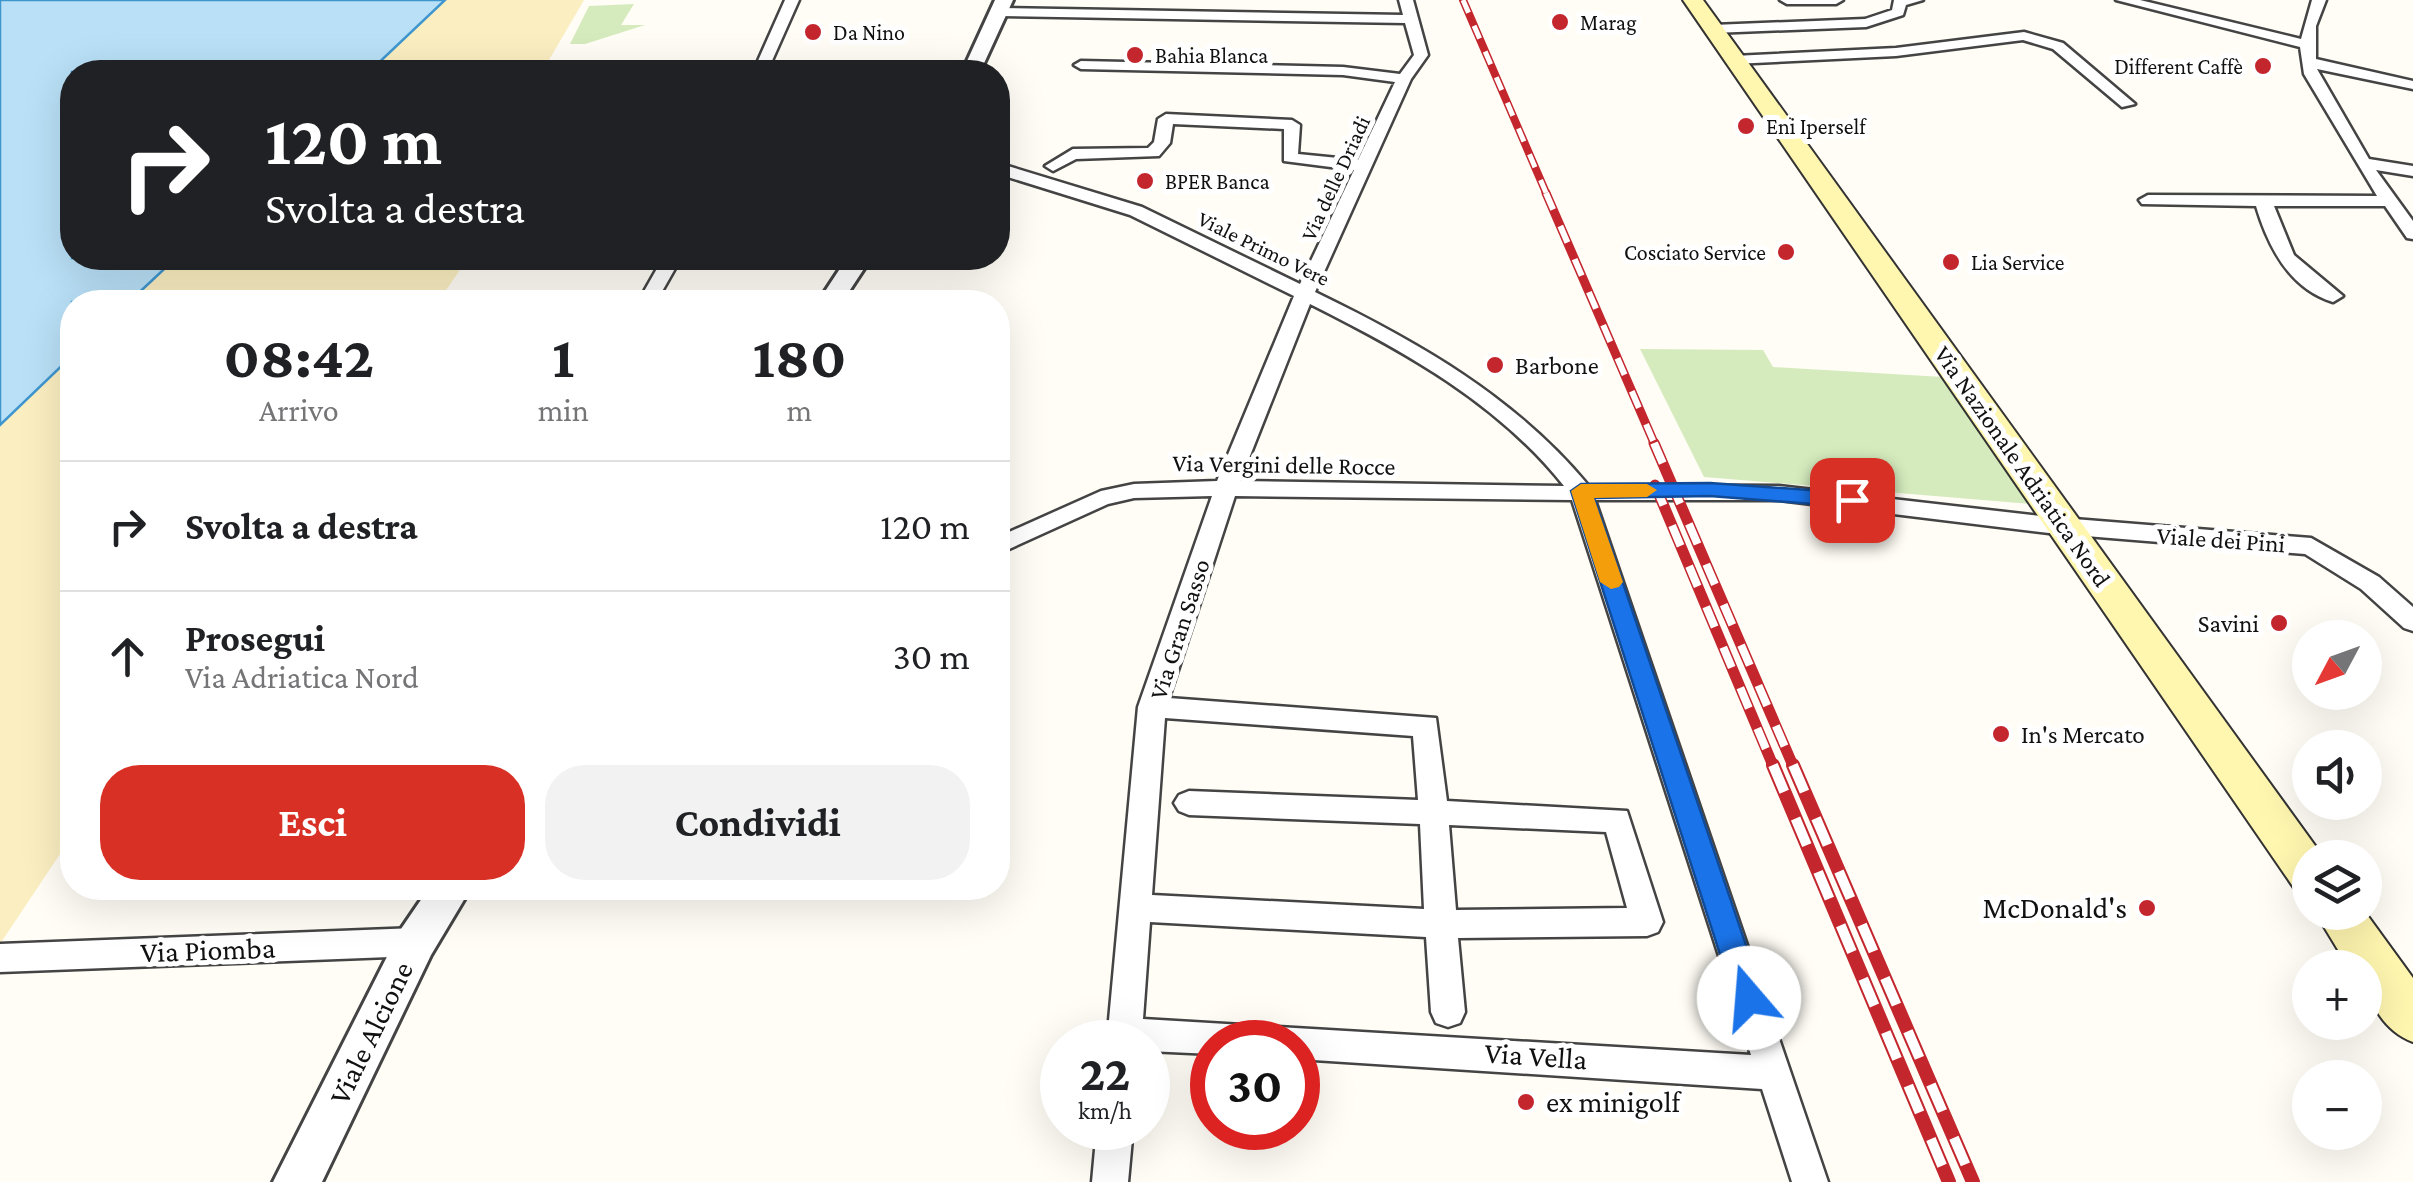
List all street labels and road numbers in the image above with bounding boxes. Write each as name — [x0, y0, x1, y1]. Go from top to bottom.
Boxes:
street label: Via delle Driadi — [1296, 112, 1375, 244]
street label: Viale Primo Vere — [1194, 206, 1334, 291]
street label: Via Nazionale Adriatica Nord — [1929, 341, 2116, 592]
street label: Via Vergini delle Rocce — [1172, 449, 1396, 481]
street label: Viale dei Pini — [2156, 522, 2286, 557]
street label: Via Gran Sasso — [1144, 556, 1215, 703]
street label: Via Piomba — [140, 931, 276, 968]
street label: Viale Alcione — [322, 956, 419, 1109]
street label: Via Vella — [1484, 1035, 1589, 1076]

